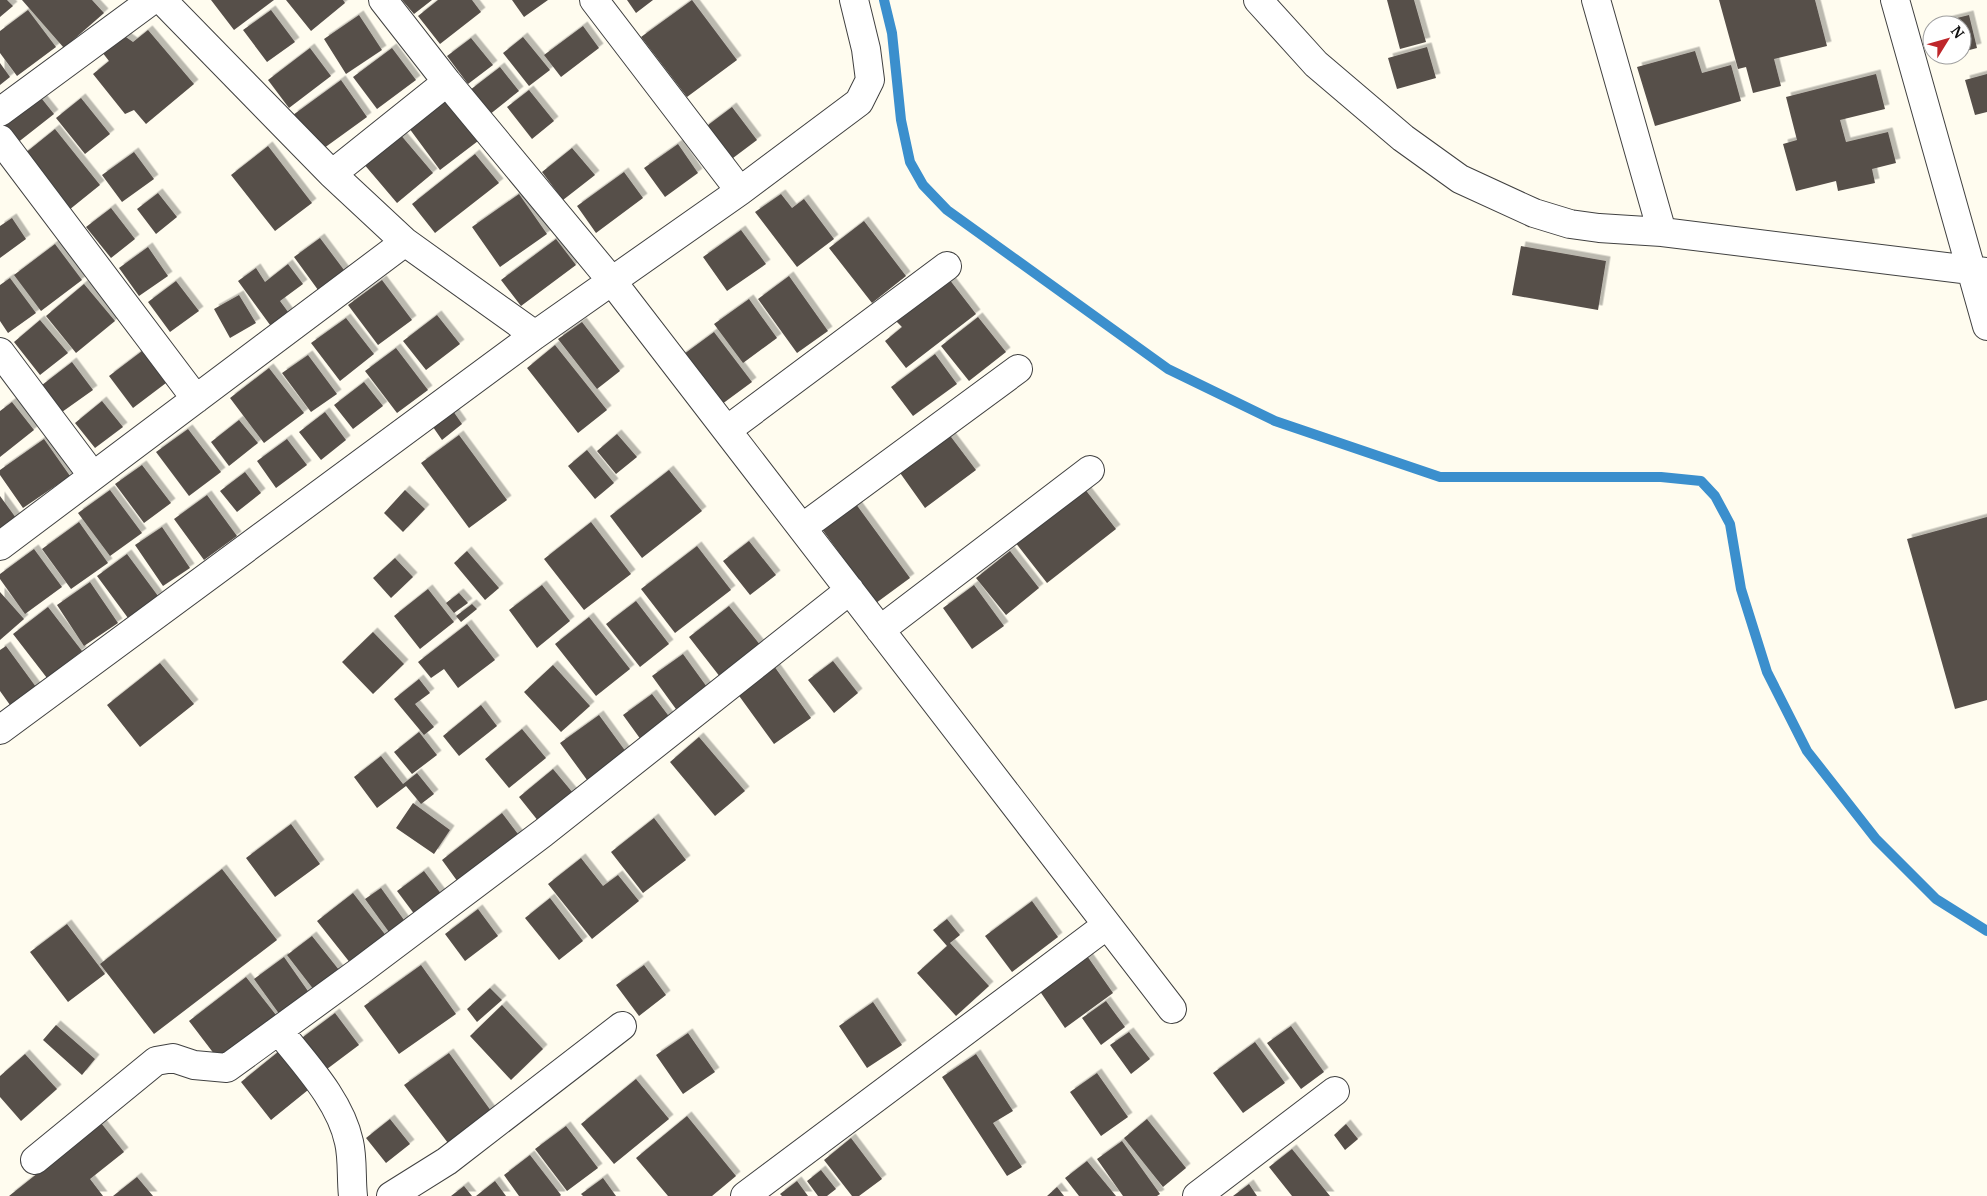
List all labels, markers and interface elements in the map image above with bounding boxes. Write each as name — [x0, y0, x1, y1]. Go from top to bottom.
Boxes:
north arrow — [1922, 15, 1972, 65]
text: N — [1947, 22, 1968, 42]

